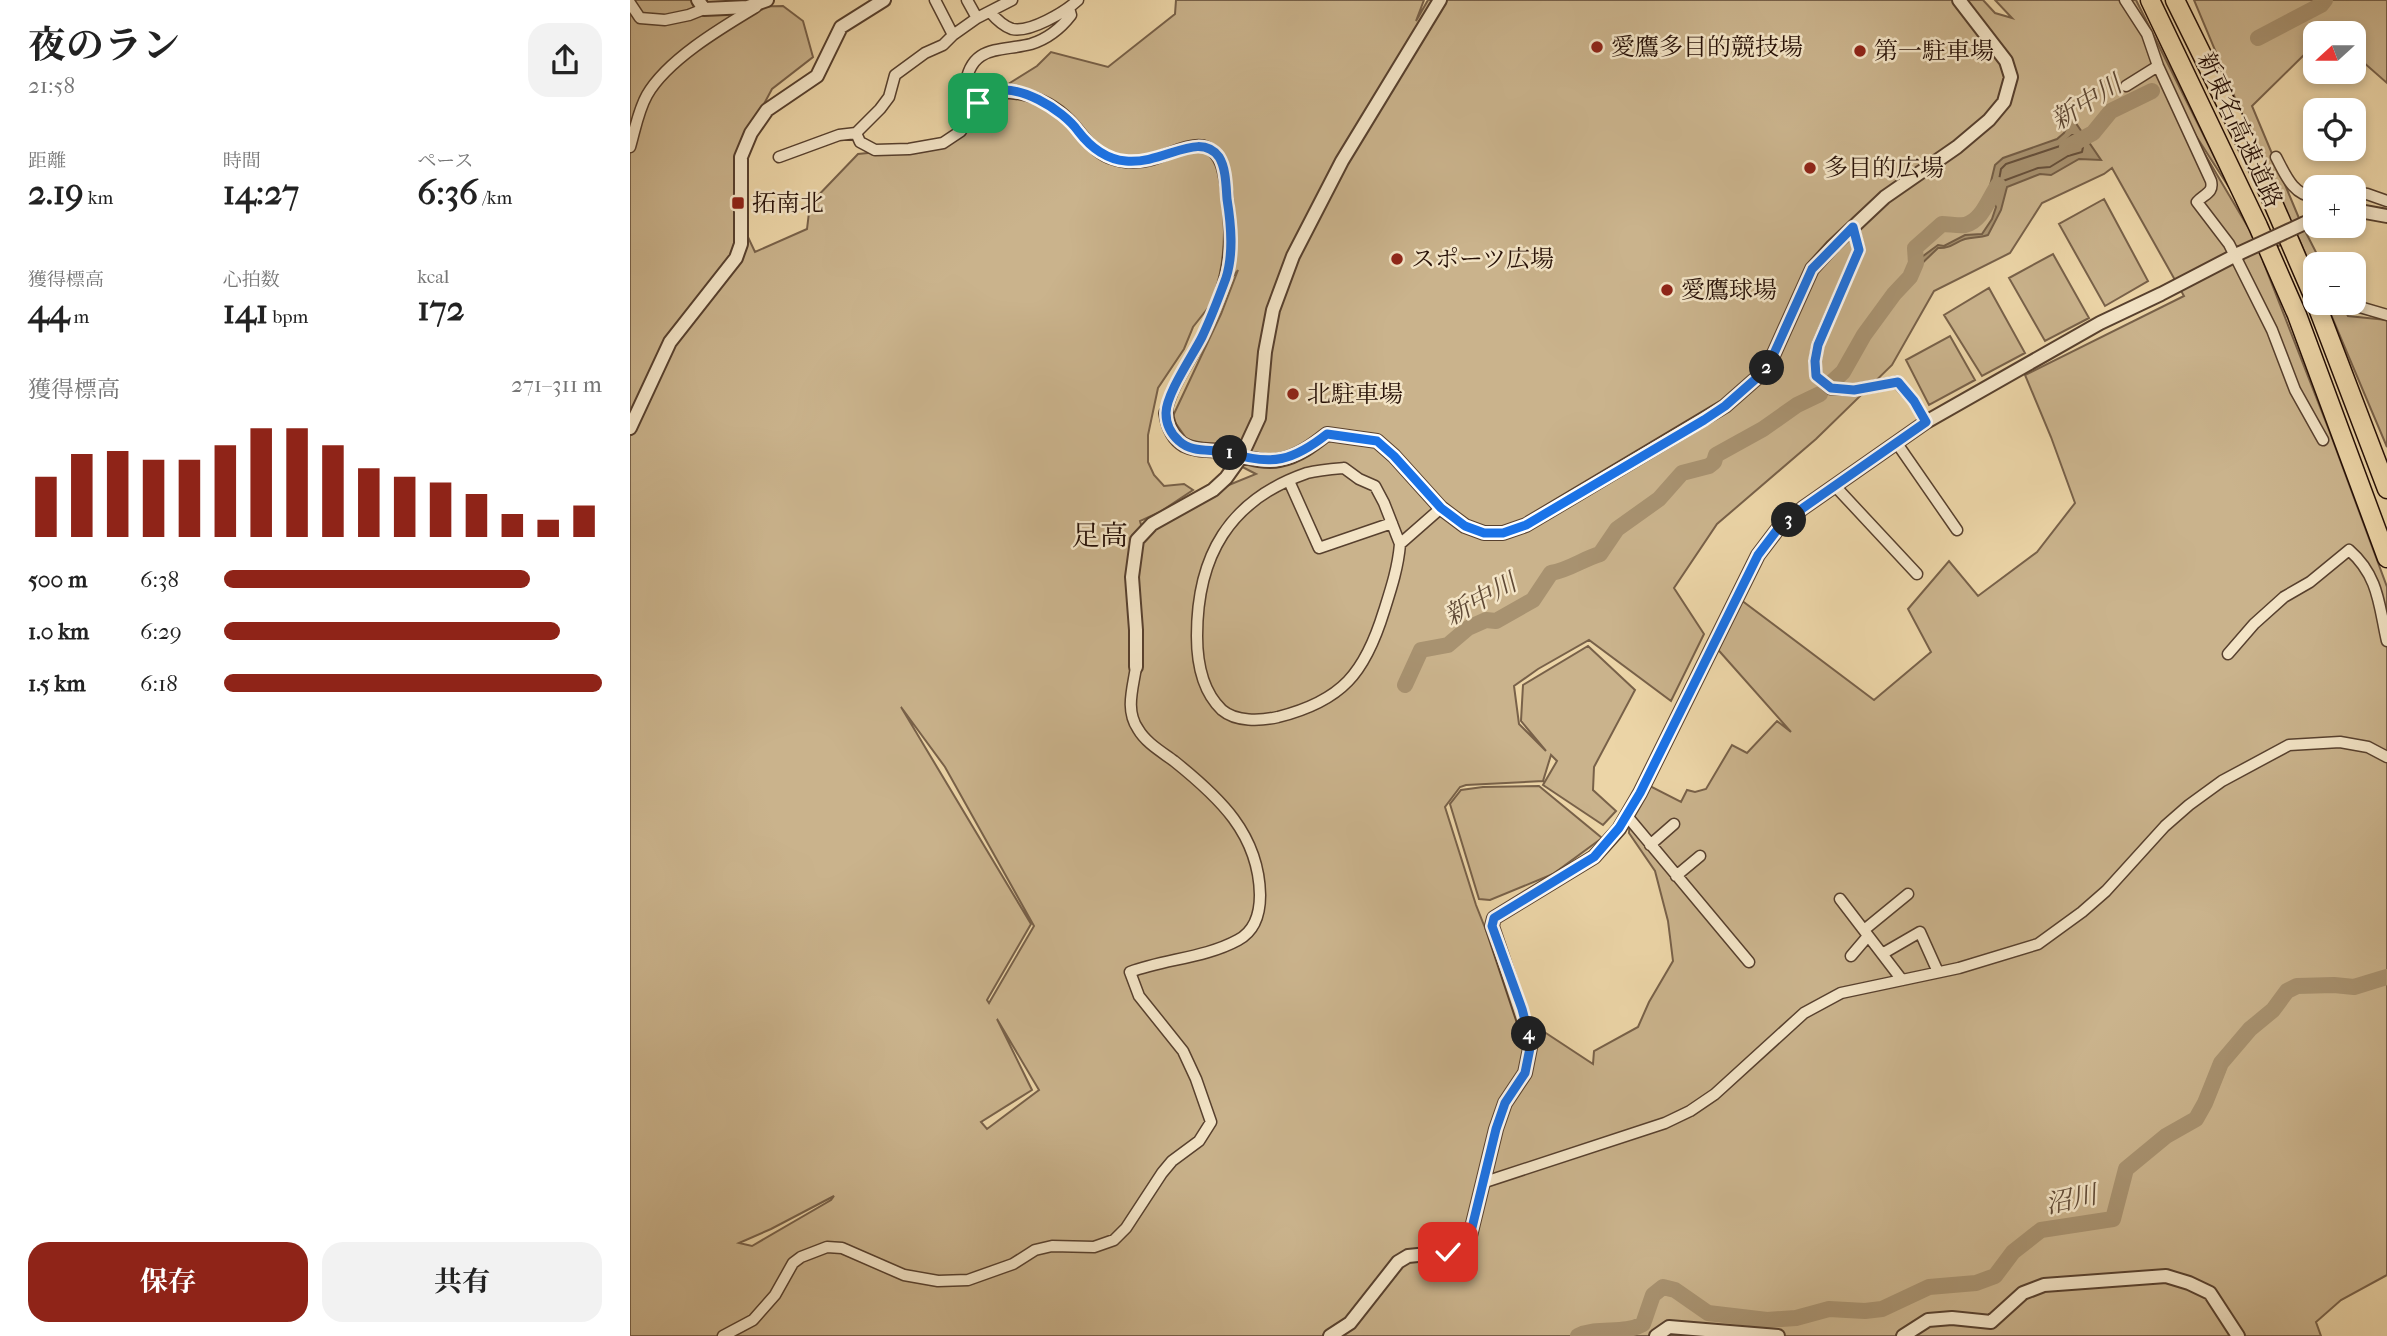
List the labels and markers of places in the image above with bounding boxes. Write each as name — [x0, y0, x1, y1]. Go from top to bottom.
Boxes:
place label: 愛鷹多目的競技場 — [1611, 33, 1803, 61]
place label: 第一駐車場 — [1874, 37, 1994, 65]
marker: 愛鷹多目的競技場 — [1589, 39, 1605, 55]
marker: 第一駐車場 — [1852, 43, 1868, 59]
pin — [948, 73, 1008, 133]
place label: 多目的広場 — [1824, 154, 1944, 182]
marker: 多目的広場 — [1802, 160, 1818, 176]
place label: 拓南北 — [752, 189, 824, 217]
marker: 拓南北 — [730, 195, 746, 211]
place label: スポーツ広場 — [1411, 245, 1554, 273]
marker: スポーツ広場 — [1389, 251, 1405, 267]
place label: 愛鷹球場 — [1681, 276, 1777, 304]
marker: 愛鷹球場 — [1659, 282, 1675, 298]
pin: 2 — [1750, 350, 1784, 386]
place label: 北駐車場 — [1307, 380, 1403, 408]
marker: 北駐車場 — [1285, 386, 1301, 402]
pin: 1 — [1212, 435, 1248, 470]
pin: 3 — [1772, 503, 1806, 538]
pin: 4 — [1511, 1016, 1546, 1052]
pin — [1418, 1222, 1478, 1282]

